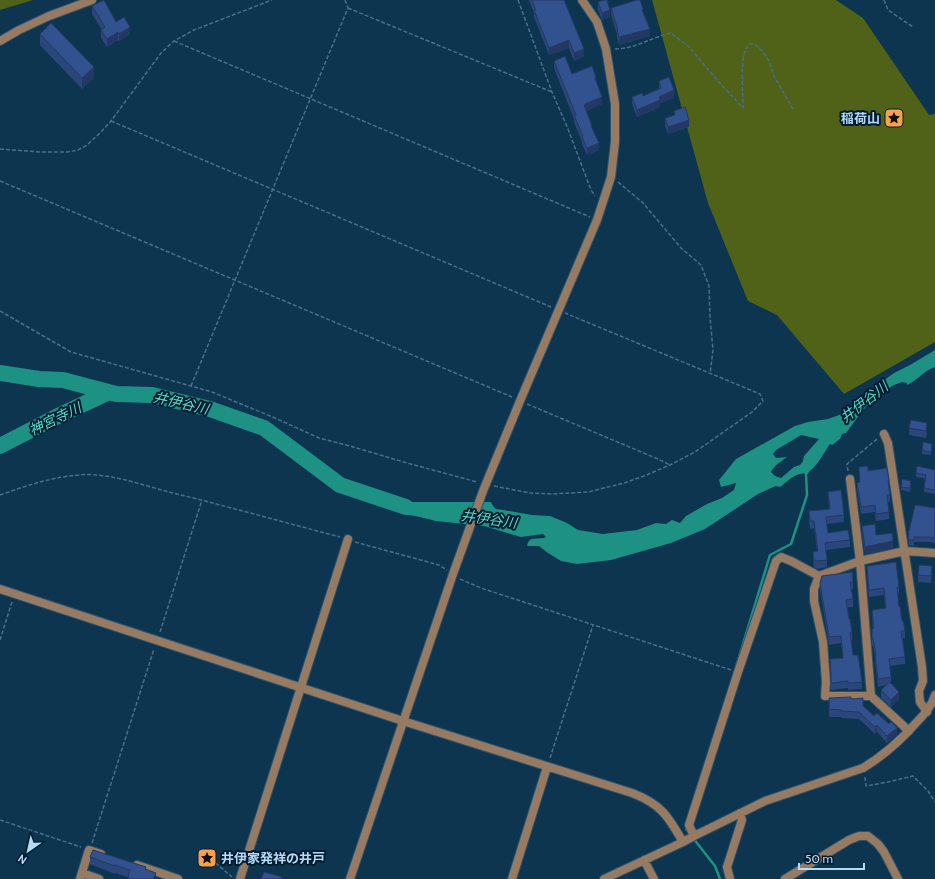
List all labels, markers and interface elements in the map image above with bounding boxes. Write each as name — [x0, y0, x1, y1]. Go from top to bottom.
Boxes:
place icon: 稲荷山 — [883, 107, 905, 129]
place label: 稲荷山 — [841, 110, 880, 126]
water label: 井伊谷川 — [836, 376, 893, 426]
water label: 井伊谷川 — [152, 388, 212, 419]
water label: 神宮寺川 — [26, 398, 86, 439]
water label: 井伊谷川 — [460, 506, 520, 532]
north arrow — [8, 831, 48, 871]
scale bar — [799, 845, 864, 871]
place icon: 井伊家発祥の井戸 — [196, 847, 218, 869]
place label: 井伊家発祥の井戸 — [221, 850, 325, 866]
text: N — [15, 851, 30, 867]
text: 50 m — [805, 851, 833, 866]

